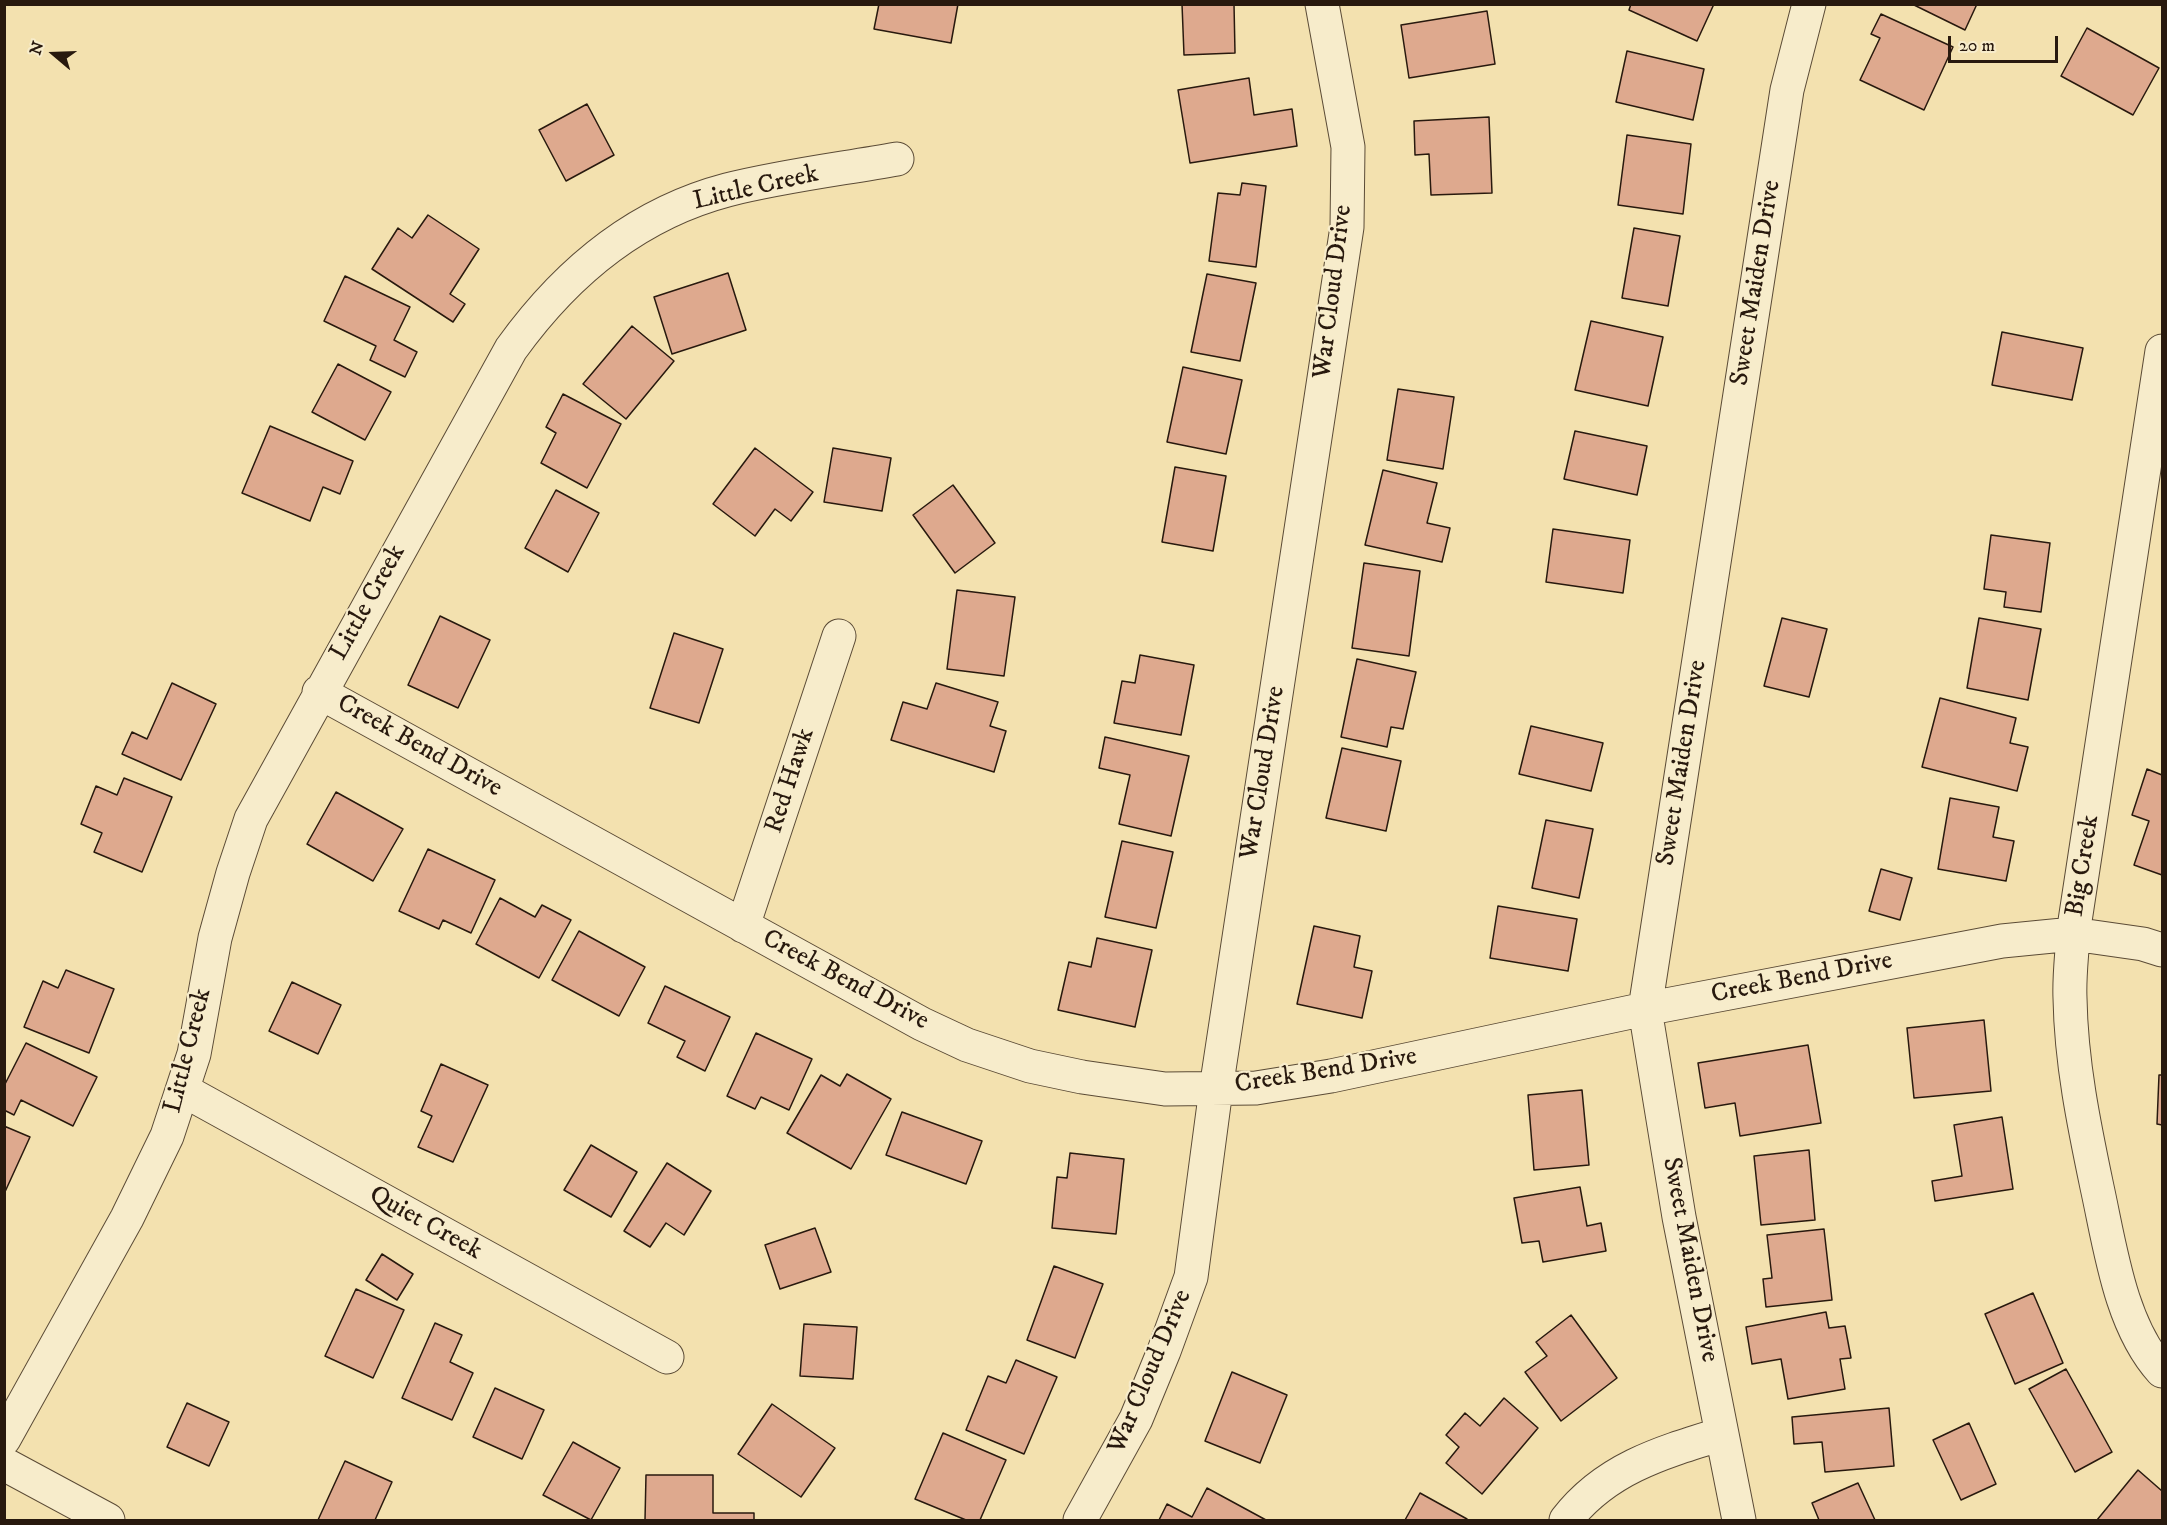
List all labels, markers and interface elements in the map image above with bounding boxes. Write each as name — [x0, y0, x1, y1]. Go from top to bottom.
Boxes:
north arrow — [24, 24, 84, 84]
scale bar — [1951, 24, 2060, 62]
text: 20 m — [1959, 35, 1995, 57]
text: N — [25, 39, 49, 58]
street label: Little Creek — [690, 159, 822, 219]
street label: Sweet Maiden Drive — [1725, 178, 1789, 388]
street label: War Cloud Drive — [1308, 203, 1360, 381]
street label: Little Creek — [324, 540, 414, 666]
street label: Sweet Maiden Drive — [1651, 658, 1715, 868]
street label: War Cloud Drive — [1235, 684, 1293, 862]
street label: Creek Bend Drive — [331, 689, 507, 805]
street label: Red Hawk — [759, 725, 823, 837]
street label: Big Creek — [2061, 813, 2107, 919]
street label: Creek Bend Drive — [756, 924, 934, 1038]
street label: Creek Bend Drive — [1709, 946, 1895, 1012]
street label: Little Creek — [158, 985, 220, 1117]
street label: Creek Bend Drive — [1233, 1042, 1419, 1102]
street label: Sweet Maiden Drive — [1654, 1155, 1724, 1365]
street label: Quiet Creek — [363, 1180, 487, 1268]
street label: War Cloud Drive — [1102, 1285, 1200, 1459]

